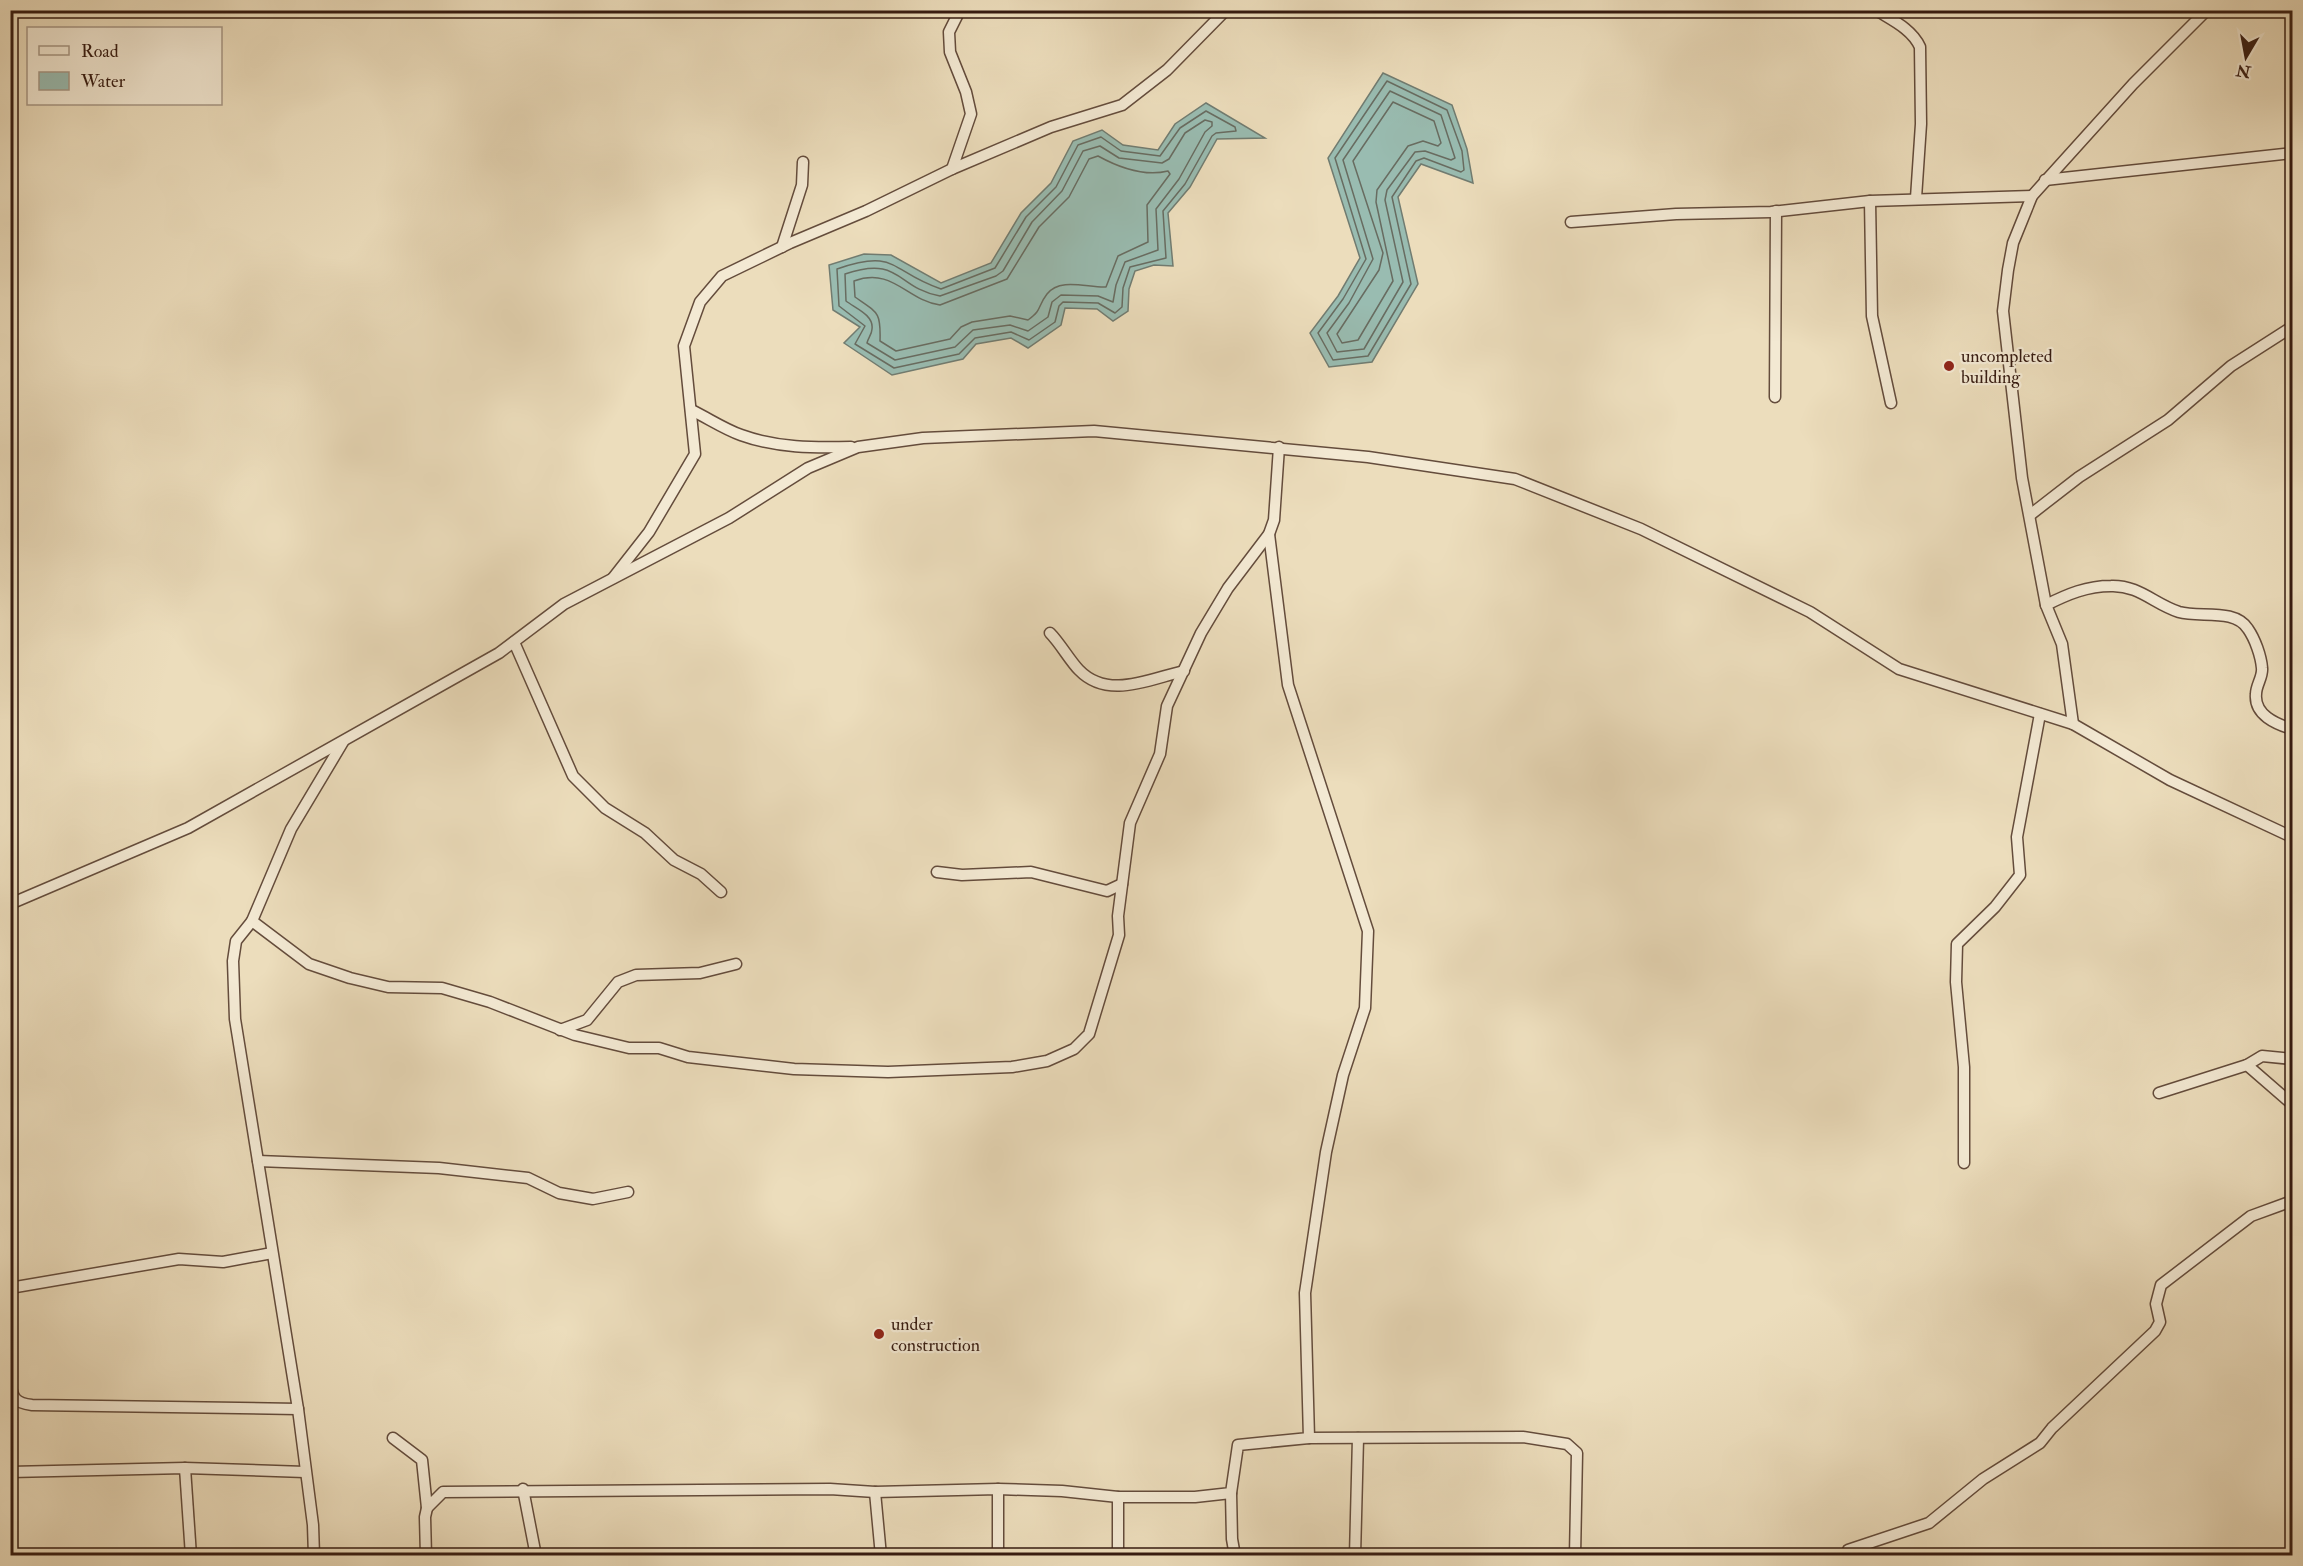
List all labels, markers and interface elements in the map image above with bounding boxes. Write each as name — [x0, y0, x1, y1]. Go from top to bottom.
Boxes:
legend — [27, 27, 222, 105]
north arrow — [2216, 27, 2276, 87]
text: Road — [81, 40, 119, 63]
text: N — [2234, 60, 2253, 82]
text: Water — [80, 70, 125, 93]
place label: uncompleted building — [1961, 345, 2053, 389]
marker: uncompleted building — [1942, 359, 1956, 373]
place label: under construction — [891, 1313, 980, 1357]
marker: under construction — [872, 1327, 886, 1341]

